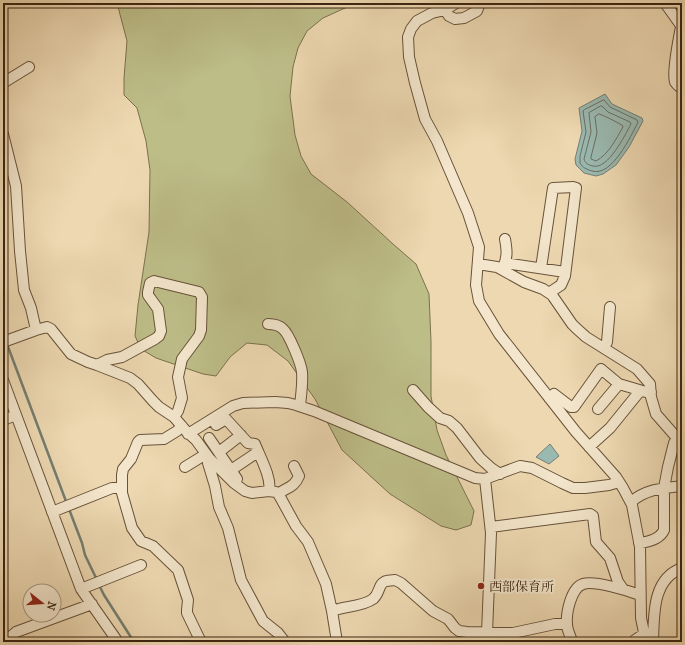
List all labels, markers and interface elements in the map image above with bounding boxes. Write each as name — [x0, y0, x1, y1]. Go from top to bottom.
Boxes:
place label: 西部保育所 — [489, 579, 554, 594]
marker: 西部保育所 — [476, 581, 486, 591]
north arrow — [22, 583, 62, 623]
text: N — [43, 600, 59, 612]

